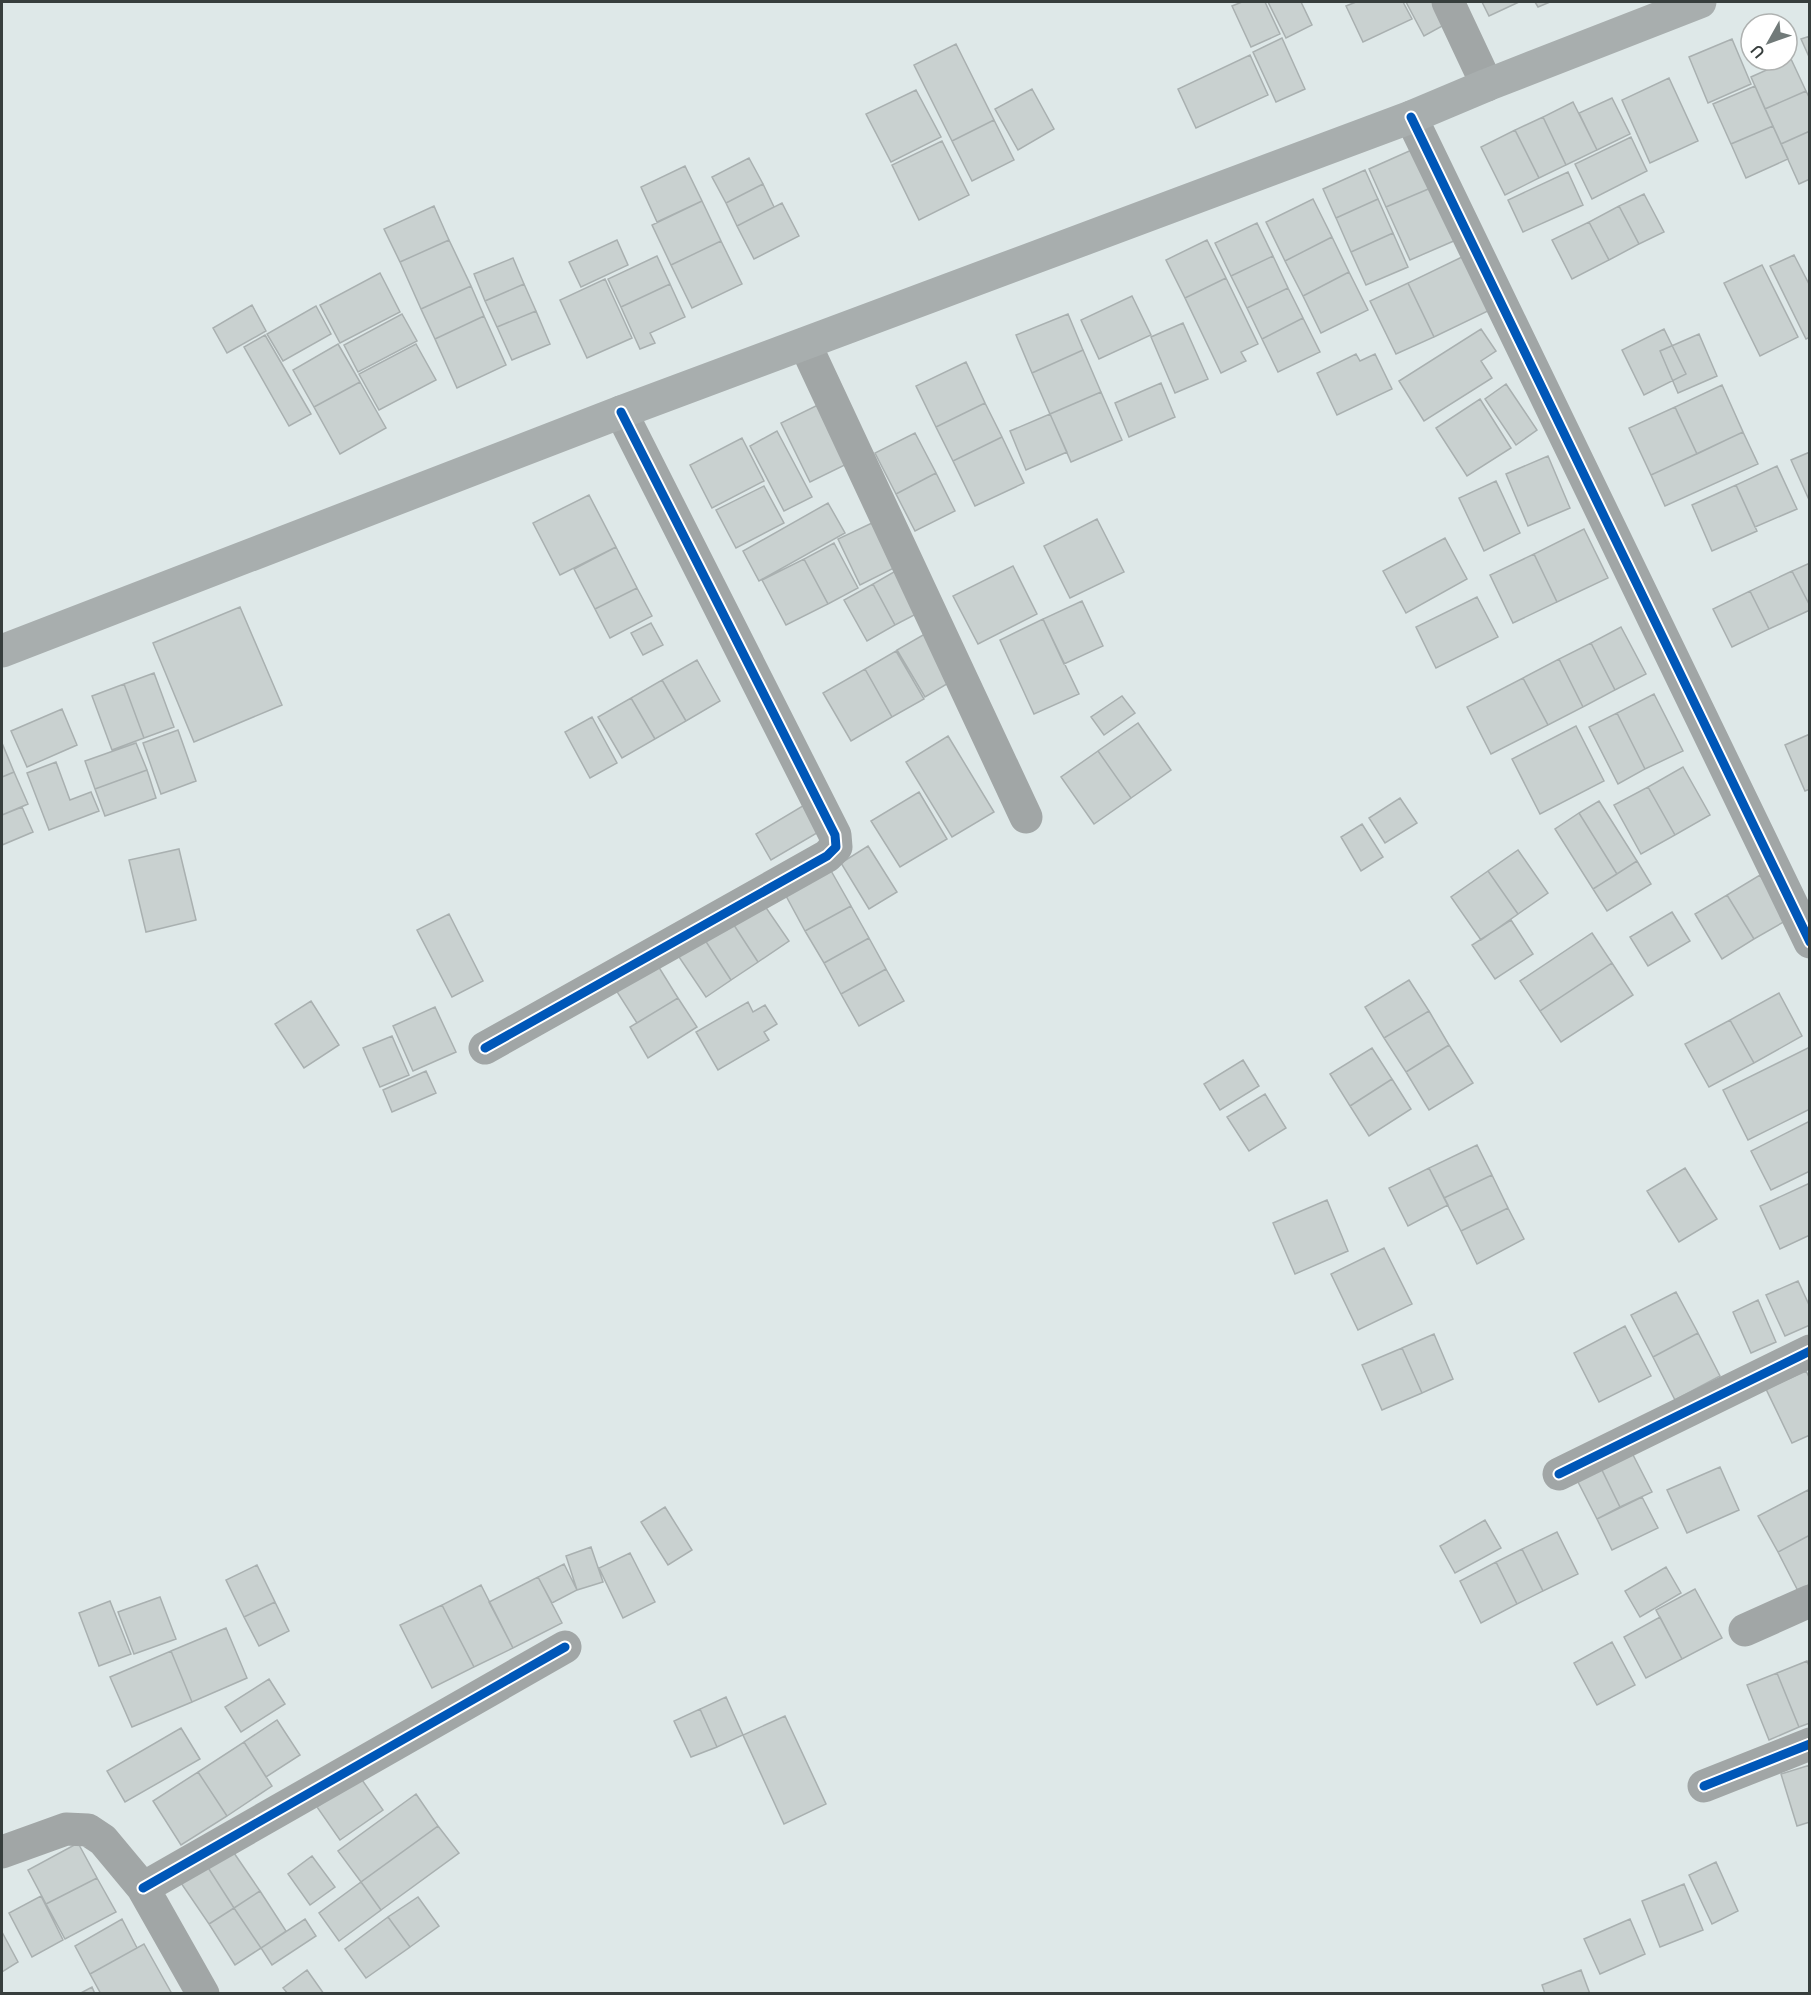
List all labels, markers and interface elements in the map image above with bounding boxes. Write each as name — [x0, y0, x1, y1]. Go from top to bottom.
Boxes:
north arrow — [1739, 12, 1799, 72]
text: U — [1745, 40, 1770, 63]

